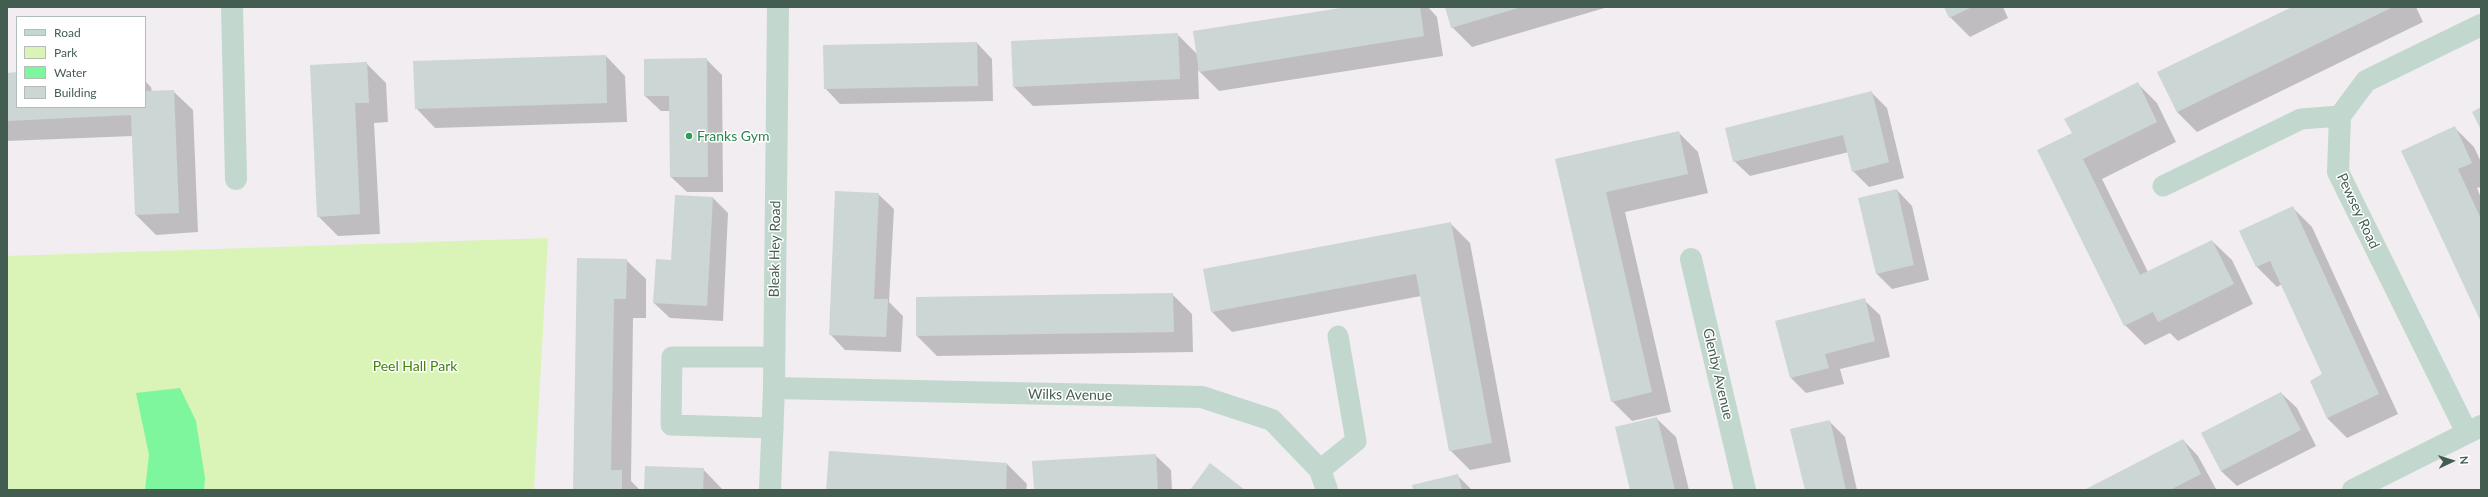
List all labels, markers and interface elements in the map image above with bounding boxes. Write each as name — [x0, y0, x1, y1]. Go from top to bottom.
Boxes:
legend — [16, 16, 146, 108]
text: Road — [54, 25, 81, 40]
text: Park — [54, 45, 77, 60]
text: Water — [54, 65, 87, 80]
text: Building — [54, 85, 97, 100]
place label: Franks Gym — [697, 128, 770, 144]
marker: Franks Gym — [684, 131, 694, 141]
street label: Pewsey Road — [2333, 171, 2383, 251]
street label: Bleak Hey Road — [766, 200, 784, 298]
street label: Glenby Avenue — [1699, 327, 1737, 421]
park label: Peel Hall Park — [373, 358, 457, 374]
street label: Wilks Avenue — [1028, 386, 1112, 404]
north arrow — [2432, 441, 2472, 481]
text: N — [2458, 455, 2471, 465]

